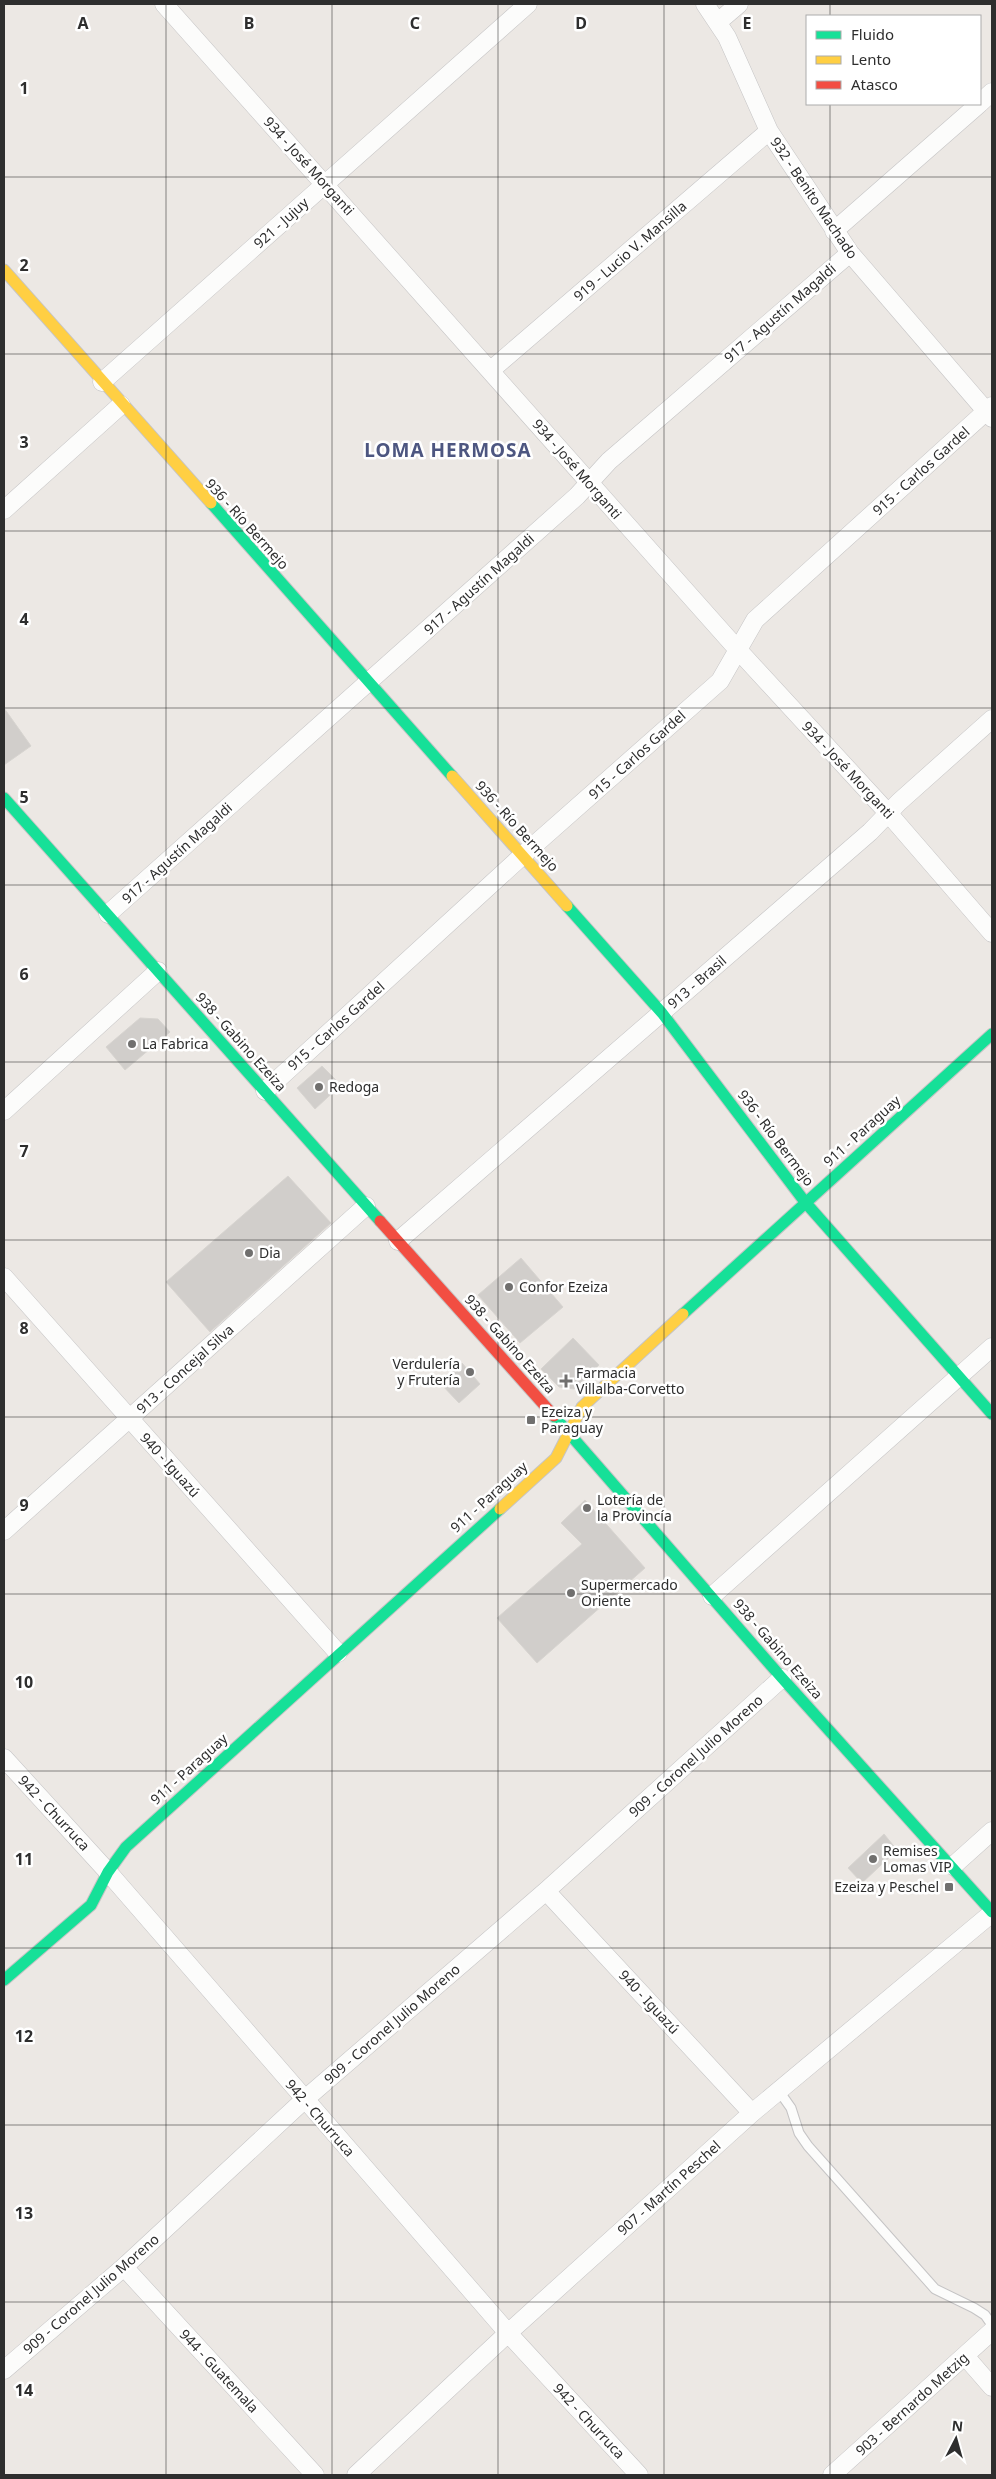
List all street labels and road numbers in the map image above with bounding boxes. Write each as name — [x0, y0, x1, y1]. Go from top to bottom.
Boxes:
street label: 934 - José Morganti — [260, 112, 359, 219]
street label: 932 - Benito Machado — [767, 133, 862, 262]
street label: 921 - Jujuy — [249, 192, 313, 252]
street label: 919 - Lucio V. Mansilla — [569, 196, 690, 305]
street label: 917 - Agustín Magaldi — [720, 259, 840, 367]
street label: 934 - José Morganti — [529, 415, 626, 523]
street label: 915 - Carlos Gardel — [868, 422, 973, 519]
street label: 936 - Río Bermejo — [201, 474, 293, 573]
street label: 917 - Agustín Magaldi — [419, 529, 538, 638]
street label: 915 - Carlos Gardel — [584, 706, 689, 803]
street label: 934 - José Morganti — [798, 717, 899, 823]
street label: 936 - Río Bermejo — [471, 776, 563, 875]
street label: 917 - Agustín Magaldi — [117, 798, 236, 907]
street label: 913 - Brasil — [663, 951, 730, 1012]
street label: 915 - Carlos Gardel — [283, 977, 388, 1074]
street label: 938 - Gabino Ezeiza — [192, 988, 291, 1095]
street label: 936 - Río Bermejo — [734, 1086, 819, 1190]
street label: 911 - Paraguay — [819, 1090, 905, 1170]
street label: 938 - Gabino Ezeiza — [461, 1290, 560, 1397]
street label: 913 - Concejal Silva — [132, 1320, 237, 1418]
street label: 940 - Iguazú — [136, 1428, 204, 1501]
street label: 911 - Paraguay — [446, 1456, 532, 1536]
street label: 938 - Gabino Ezeiza — [729, 1594, 827, 1703]
street label: 909 - Coronel Julio Moreno — [625, 1690, 767, 1821]
street label: 911 - Paraguay — [146, 1728, 232, 1808]
street label: 942 - Churruca — [14, 1771, 94, 1855]
street label: 909 - Coronel Julio Moreno — [320, 1959, 464, 2088]
street label: 940 - Iguazú — [615, 1966, 684, 2038]
street label: 942 - Churruca — [281, 2075, 359, 2160]
street label: 907 - Martín Peschel — [613, 2136, 724, 2239]
street label: 909 - Coronel Julio Moreno — [19, 2229, 163, 2358]
street label: 944 - Guatemala — [176, 2325, 263, 2417]
street label: 903 - Bernardo Metzig — [851, 2348, 972, 2459]
street label: 942 - Churruca — [549, 2379, 629, 2463]

